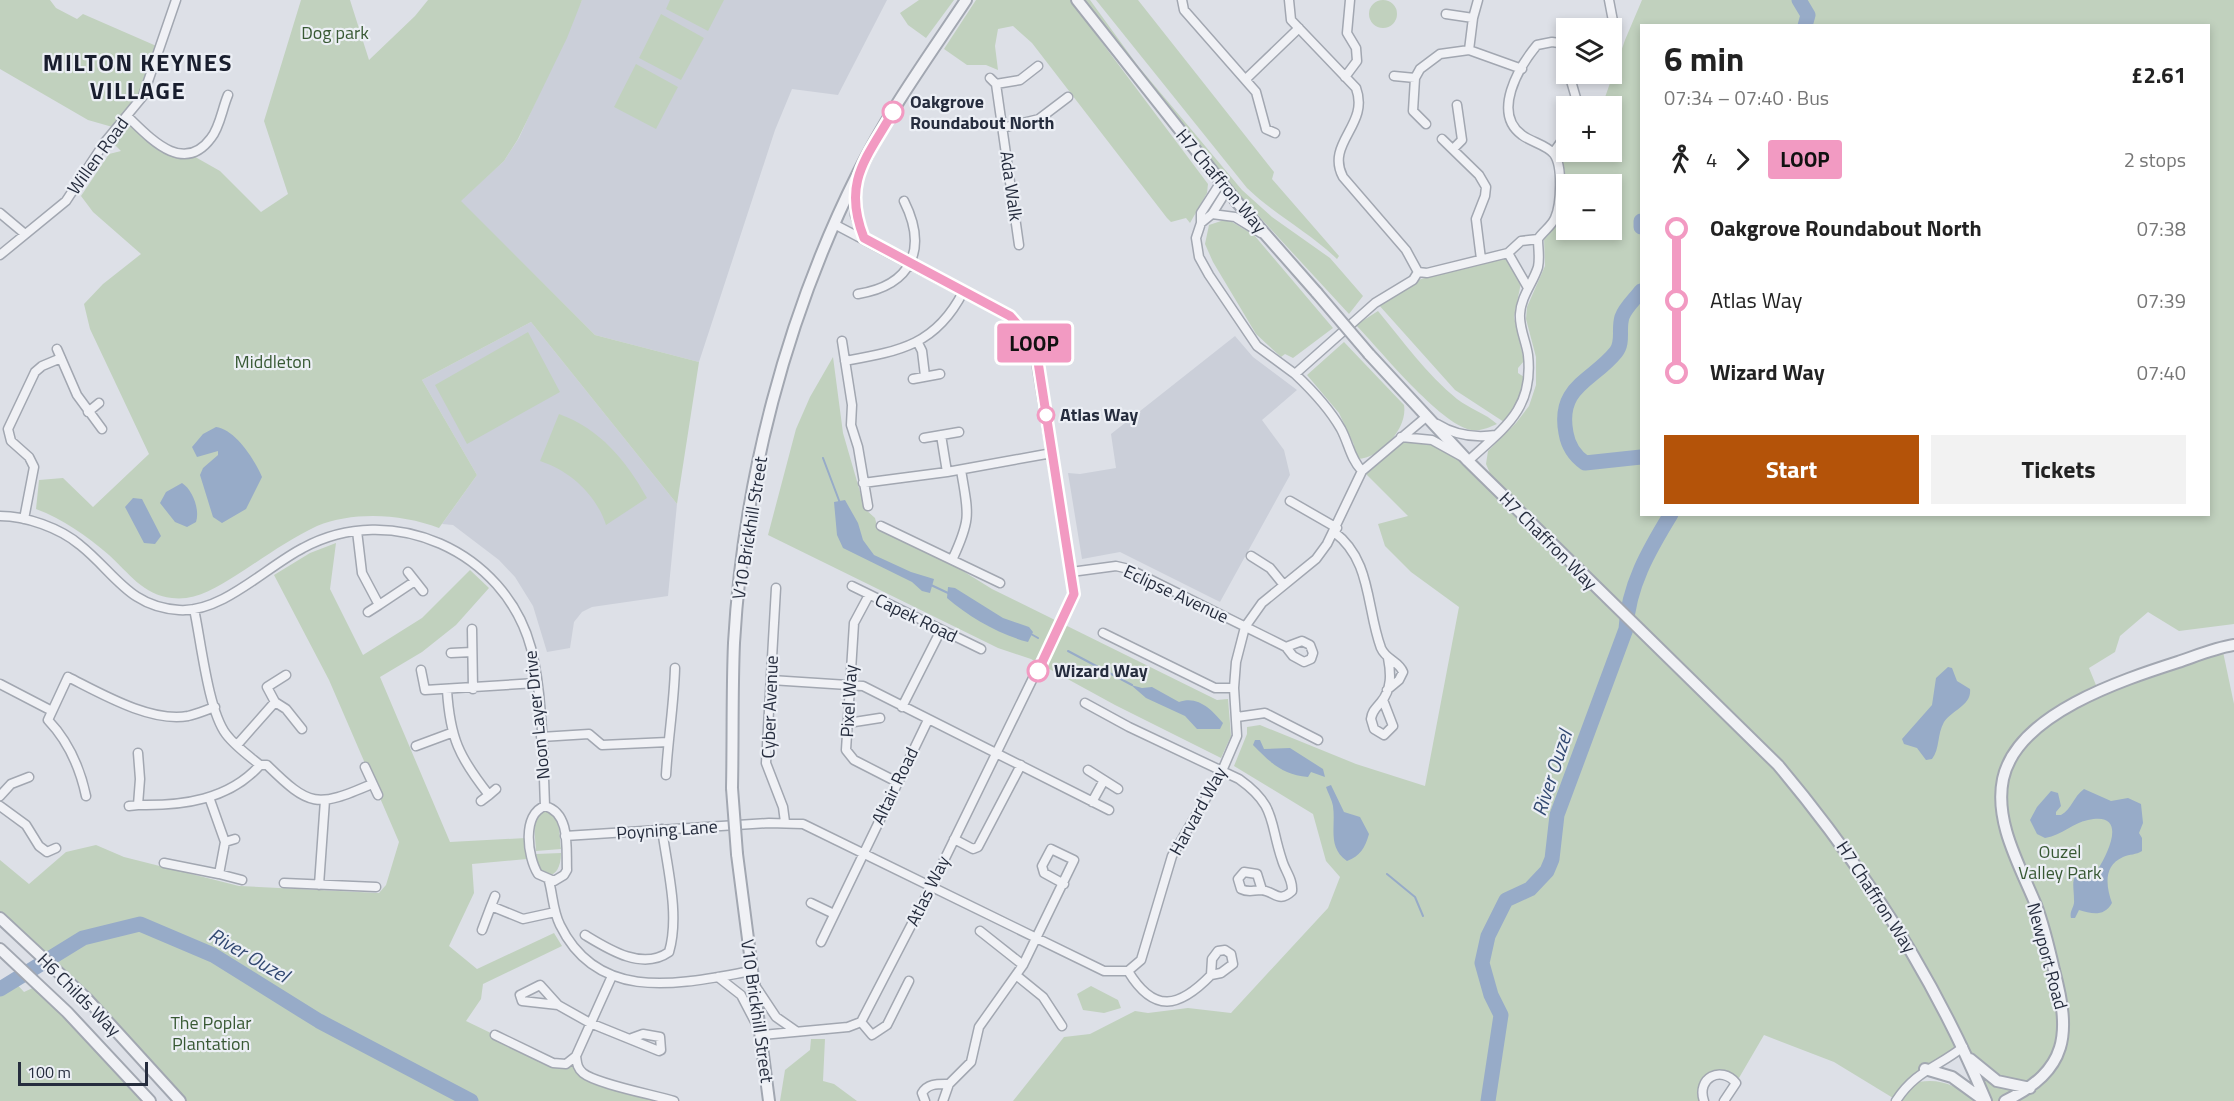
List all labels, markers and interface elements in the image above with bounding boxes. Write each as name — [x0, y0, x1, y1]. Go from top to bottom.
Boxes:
map controls — [1556, 18, 1622, 240]
button: layers — [1556, 18, 1622, 84]
park label: Dog park — [301, 19, 369, 46]
text: 6 min — [1664, 34, 1744, 84]
district label: MILTON KEYNES VILLAGE — [43, 44, 233, 108]
text: £2.61 — [2131, 58, 2186, 92]
text: 07:34 – 07:40 · Bus — [1664, 82, 1829, 113]
place label: Oakgrove Roundabout North — [910, 88, 1055, 136]
button: + — [1556, 96, 1622, 162]
marker: Oakgrove Roundabout North — [882, 101, 904, 123]
street label: Willen Road — [60, 111, 135, 200]
street label: H7 Chaffron Way — [1170, 123, 1273, 239]
icon: walk — [1664, 143, 1697, 176]
icon: forward — [1726, 143, 1759, 176]
text: LOOP — [1780, 143, 1830, 175]
text: 4 — [1706, 144, 1717, 175]
text: 2 stops — [2124, 144, 2186, 175]
street label: Ada Walk — [993, 149, 1030, 223]
button: − — [1556, 174, 1622, 240]
text: Oakgrove Roundabout North — [1710, 211, 1982, 245]
text: 07:38 — [2137, 213, 2186, 244]
text: Atlas Way — [1710, 283, 1802, 317]
text: 07:39 — [2137, 285, 2186, 316]
line badge: LOOP — [992, 324, 1076, 362]
text: LOOP — [1009, 327, 1059, 359]
park label: Middleton — [235, 348, 311, 375]
text: Wizard Way — [1710, 355, 1825, 389]
text: 07:40 — [2137, 357, 2186, 388]
place label: Atlas Way — [1060, 401, 1138, 428]
marker: Atlas Way — [1037, 406, 1055, 424]
button: Start — [1664, 435, 1919, 504]
button: Tickets — [1931, 435, 2186, 504]
street label: V10 Brickhill Street — [725, 454, 774, 601]
street label: H7 Chaffron Way — [1493, 485, 1604, 596]
street label: Eclipse Avenue — [1119, 557, 1233, 630]
street label: Capek Road — [870, 586, 962, 649]
street label: Noon Layer Drive — [516, 649, 557, 781]
street label: Cyber Avenue — [754, 655, 785, 759]
place label: Wizard Way — [1054, 657, 1148, 684]
marker: Wizard Way — [1027, 660, 1049, 682]
street label: Pixel Way — [833, 663, 864, 738]
water label: River Ouzel — [1523, 723, 1581, 820]
street label: Altair Road — [864, 742, 925, 829]
street label: Harvard Way — [1162, 761, 1233, 860]
street label: Poyning Lane — [615, 812, 719, 847]
street label: H7 Chaffron Way — [1830, 835, 1923, 958]
park label: Ouzel Valley Park — [2018, 838, 2102, 886]
street label: Atlas Way — [899, 851, 956, 931]
street label: Newport Road — [2020, 900, 2075, 1012]
water label: River Ouzel — [203, 919, 298, 991]
street label: V10 Brickhill Street — [734, 937, 781, 1085]
street label: H6 Childs Way — [31, 947, 128, 1043]
park label: The Poplar Plantation — [170, 1009, 252, 1057]
scale bar — [18, 1059, 148, 1086]
text: 100 m — [27, 1060, 71, 1084]

